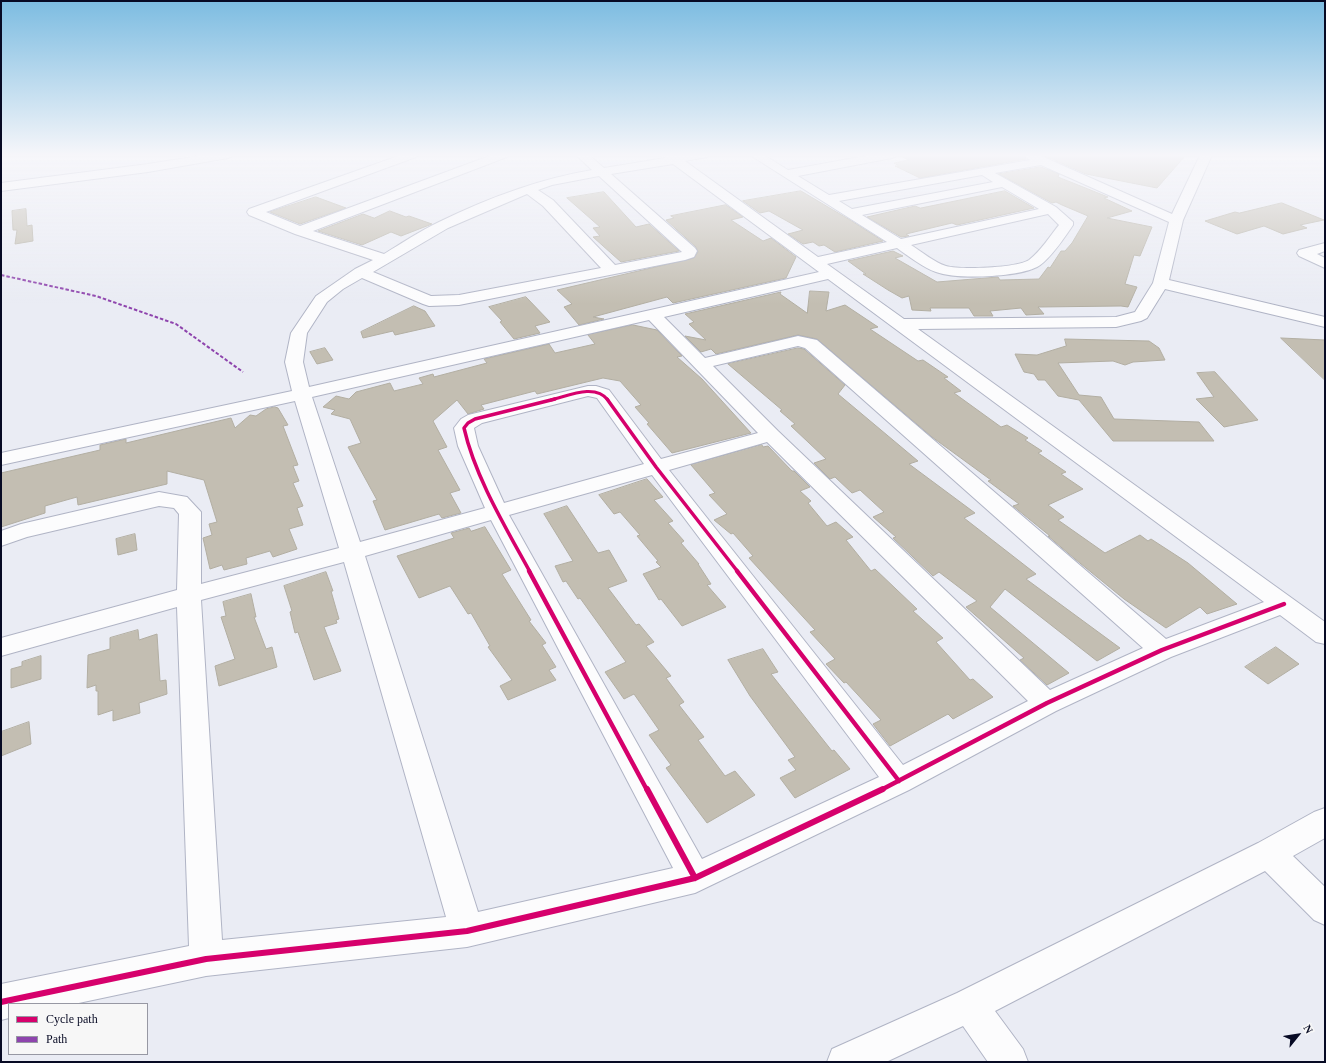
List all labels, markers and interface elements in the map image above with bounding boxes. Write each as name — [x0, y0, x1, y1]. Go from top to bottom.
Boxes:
legend — [8, 1003, 148, 1055]
text: Cycle path — [46, 1012, 98, 1026]
north arrow — [1278, 1015, 1318, 1055]
text: N — [1301, 1023, 1316, 1035]
text: Path — [46, 1032, 67, 1046]

